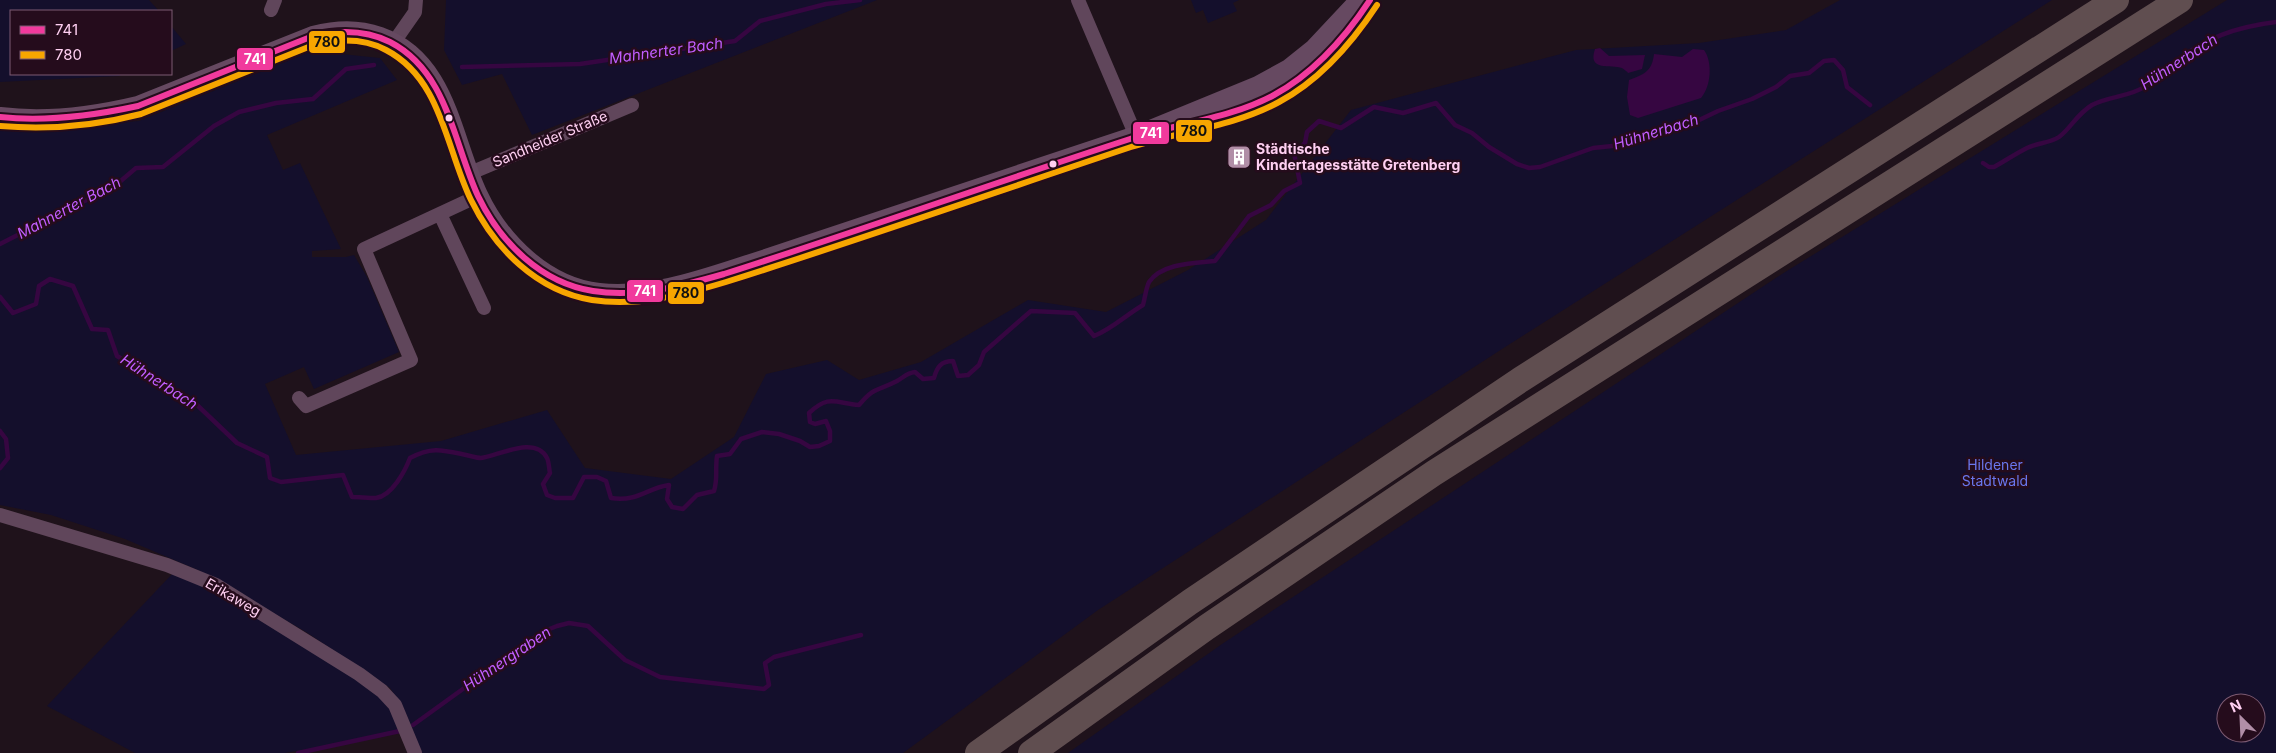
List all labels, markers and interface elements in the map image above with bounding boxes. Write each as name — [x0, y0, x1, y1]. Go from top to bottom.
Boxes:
legend — [10, 10, 172, 75]
text: 741 — [55, 20, 78, 39]
line badge: 780 — [308, 30, 346, 54]
water label: Hühnerbach — [2137, 30, 2221, 94]
text: 780 — [314, 33, 340, 50]
water label: Mahnerter Bach — [608, 33, 724, 68]
text: 780 — [55, 45, 82, 64]
line badge: 741 — [236, 47, 274, 71]
text: 741 — [244, 50, 266, 67]
street label: Sandheider Straße — [490, 107, 610, 170]
water label: Hühnerbach — [1611, 110, 1701, 153]
unlabelled marker — [444, 113, 454, 123]
line badge: 780 — [1175, 119, 1213, 143]
line badge: 741 — [1132, 121, 1170, 145]
text: 780 — [1181, 122, 1207, 139]
text: 741 — [1140, 124, 1162, 141]
place label: Städtische Kindertagesstätte Gretenberg — [1256, 140, 1460, 173]
building icon: Städtische Kindertagesstätte Gretenberg — [1226, 144, 1252, 170]
unlabelled marker — [1048, 159, 1058, 169]
water label: Mahnerter Bach — [14, 172, 124, 243]
line badge: 741 — [626, 279, 664, 303]
line badge: 780 — [667, 281, 705, 305]
text: 741 — [634, 282, 656, 299]
text: 780 — [673, 284, 699, 301]
water label: Hühnerbach — [117, 350, 202, 414]
park label: Hildener Stadtwald — [1962, 456, 2028, 489]
street label: Erikaweg — [203, 574, 264, 619]
water label: Hühnergraben — [459, 622, 555, 695]
north arrow — [2216, 693, 2266, 743]
text: N — [2227, 696, 2244, 716]

